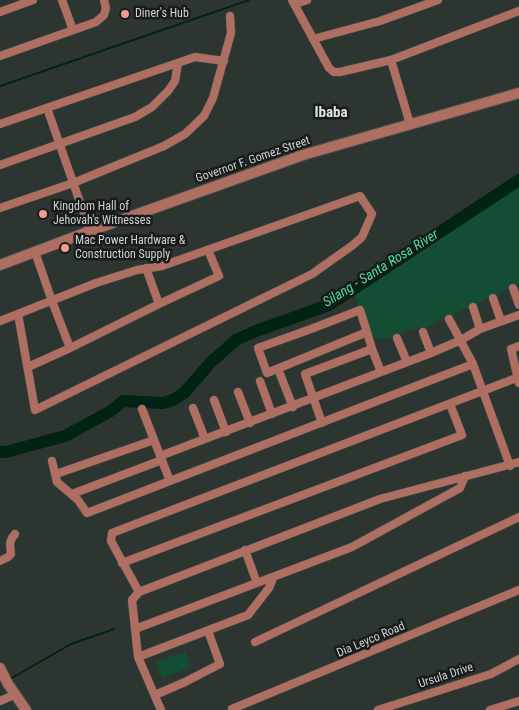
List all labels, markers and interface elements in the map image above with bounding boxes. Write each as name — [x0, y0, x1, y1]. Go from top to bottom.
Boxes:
place label: Diner's Hub — [135, 7, 189, 21]
marker: Diner's Hub — [119, 8, 131, 20]
district label: Ibaba — [314, 104, 348, 122]
street label: Governor F. Gomez Street — [194, 134, 312, 186]
place label: Kingdom Hall of Jehovah's Witnesses — [53, 200, 151, 228]
marker: Kingdom Hall of Jehovah's Witnesses — [37, 208, 49, 220]
water label: Silang - Santa Rosa River — [320, 227, 442, 311]
place label: Mac Power Hardware & Construction Supply — [75, 234, 185, 262]
marker: Mac Power Hardware & Construction Supply — [59, 242, 71, 254]
street label: Dia Leyco Road — [335, 619, 407, 661]
street label: Ursula Drive — [417, 660, 475, 692]

